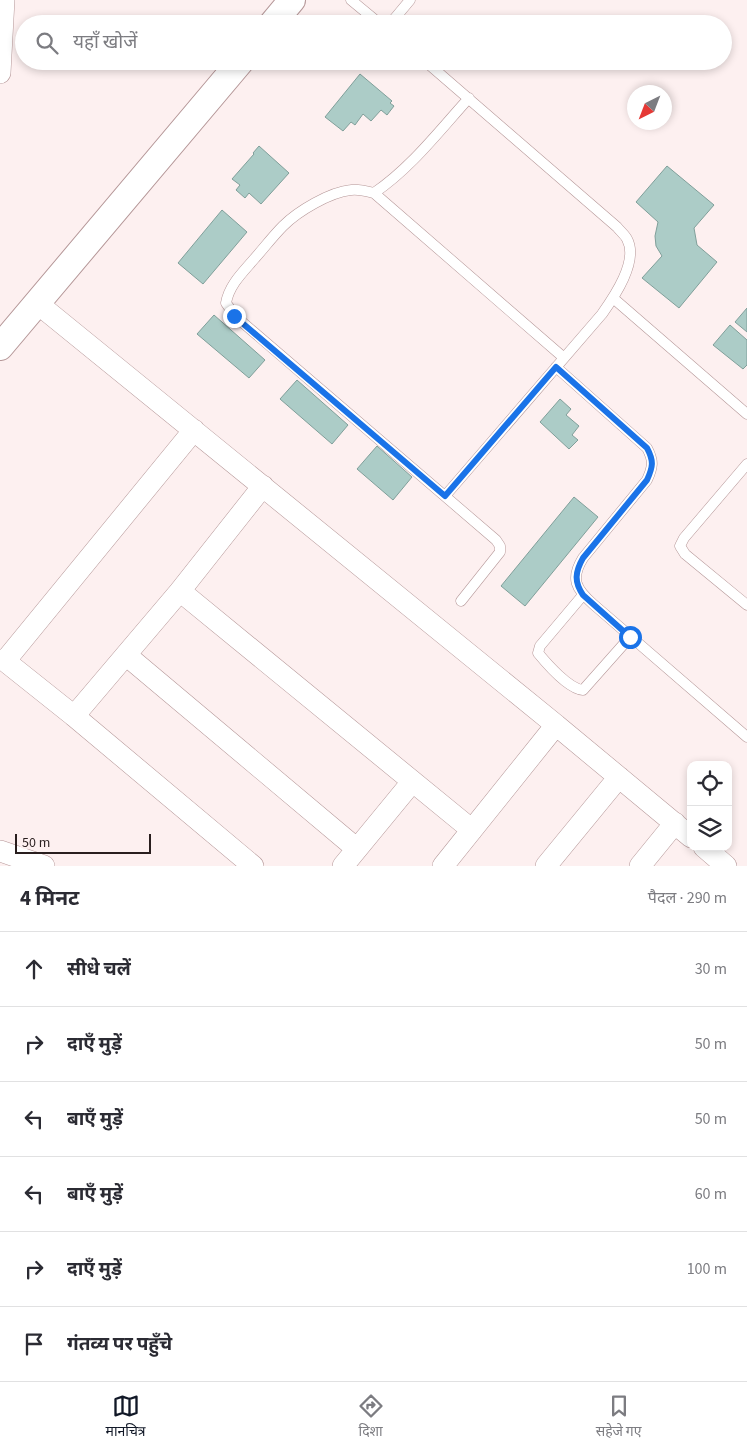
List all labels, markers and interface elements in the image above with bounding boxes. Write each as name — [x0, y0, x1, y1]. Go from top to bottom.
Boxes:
search box — [15, 15, 732, 70]
icon: search — [33, 29, 61, 57]
text: यहाँ खोजें — [73, 29, 137, 56]
north arrow — [627, 85, 672, 130]
route end — [223, 305, 246, 328]
route start — [619, 626, 642, 649]
map controls — [687, 761, 732, 851]
button: locate — [687, 761, 732, 806]
button: layers — [687, 806, 732, 851]
scale bar — [15, 831, 151, 854]
text: 50 m — [22, 833, 50, 853]
text: 4 मिनट — [20, 883, 79, 913]
text: पैदल · 290 m — [648, 887, 727, 909]
icon: ahead — [20, 955, 48, 983]
text: सीधे चलें — [67, 956, 131, 983]
text: 30 m — [695, 958, 727, 980]
icon: right — [20, 1030, 48, 1058]
text: दाएँ मुड़ें — [67, 1031, 122, 1058]
text: 50 m — [695, 1033, 727, 1055]
icon: left — [20, 1105, 48, 1133]
text: बाएँ मुड़ें — [67, 1106, 123, 1133]
text: 50 m — [695, 1108, 727, 1130]
icon: left — [20, 1180, 48, 1208]
text: बाएँ मुड़ें — [67, 1181, 123, 1208]
text: 60 m — [695, 1183, 727, 1205]
icon: right — [20, 1255, 48, 1283]
text: दाएँ मुड़ें — [67, 1256, 122, 1283]
text: 100 m — [687, 1258, 727, 1280]
icon: arrive — [20, 1330, 48, 1358]
text: गंतव्य पर पहुँचे — [67, 1331, 172, 1358]
tab: मानचित्र — [106, 1392, 146, 1442]
tab: दिशा — [357, 1392, 385, 1442]
tab: सहेजे गए — [596, 1392, 641, 1442]

